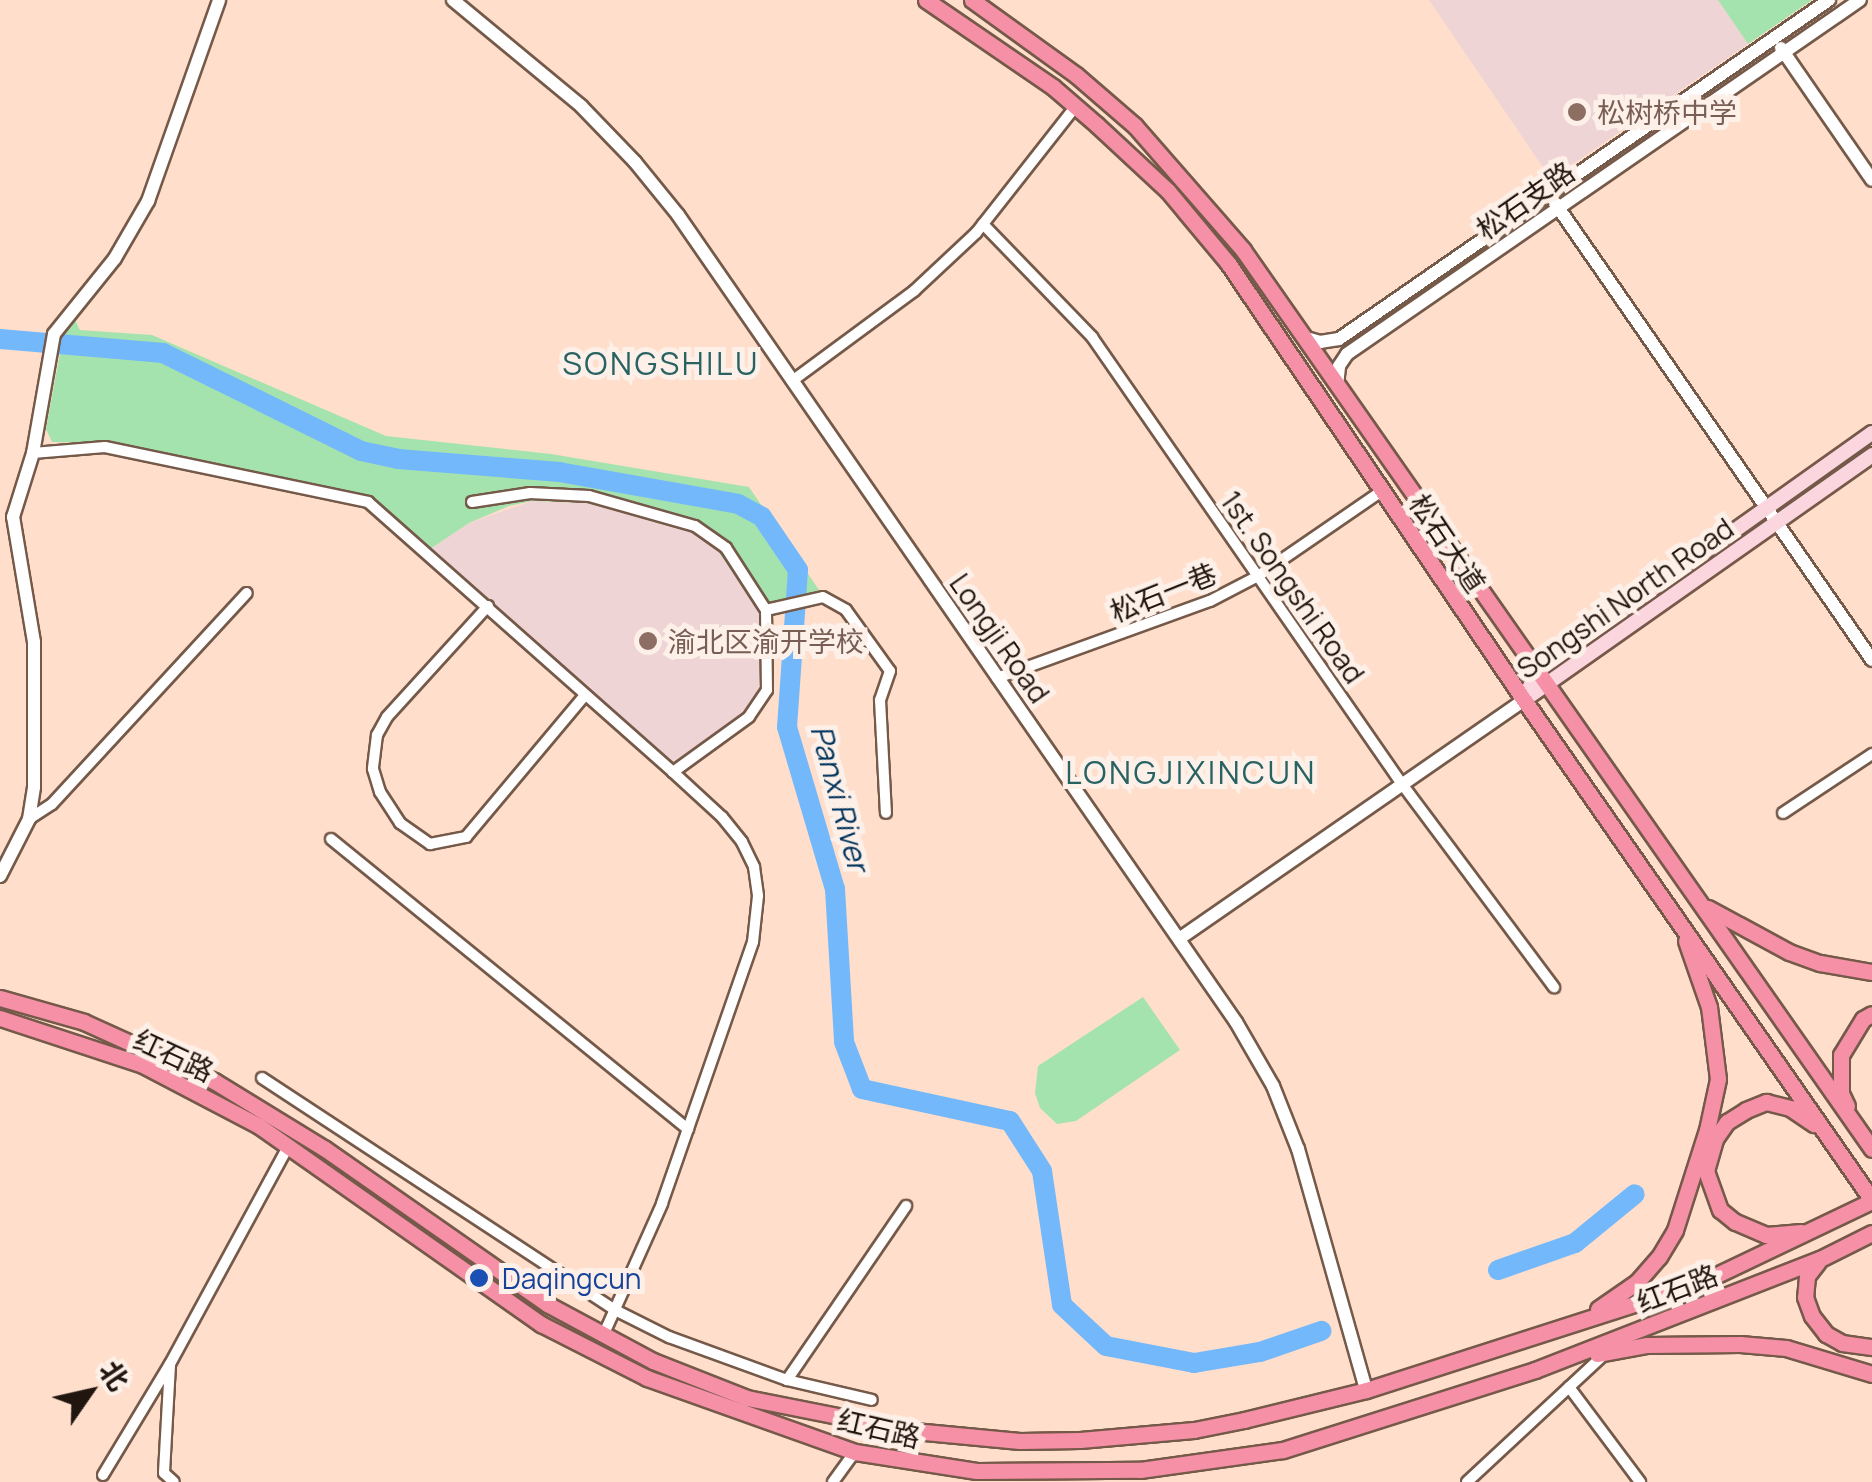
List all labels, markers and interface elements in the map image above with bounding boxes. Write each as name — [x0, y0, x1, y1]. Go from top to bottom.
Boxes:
place label: 松树桥中学 — [1597, 95, 1737, 129]
marker: 松树桥中学 — [1566, 101, 1588, 123]
street label: 松石支路 — [1469, 154, 1581, 246]
district label: SONGSHILU — [562, 344, 760, 382]
street label: 1st. Songshi Road — [1214, 485, 1372, 689]
street label: 松石大道 — [1403, 487, 1493, 599]
street label: Songshi North Road — [1510, 511, 1740, 685]
street label: 松石一巷 — [1105, 555, 1221, 629]
street label: Longji Road — [943, 567, 1057, 709]
place label: 渝北区渝开学校 — [668, 624, 864, 658]
marker: 渝北区渝开学校 — [637, 630, 659, 652]
water label: Panxi River — [803, 721, 877, 875]
district label: LONGJIXINCUN — [1065, 753, 1317, 791]
street label: 红石路 — [129, 1022, 219, 1088]
street label: 红石路 — [1632, 1257, 1722, 1319]
place label: Daqingcun — [502, 1261, 641, 1295]
marker: Daqingcun — [466, 1265, 492, 1291]
north arrow — [40, 1342, 140, 1442]
text: 北 — [91, 1353, 138, 1397]
street label: 红石路 — [834, 1402, 924, 1454]

